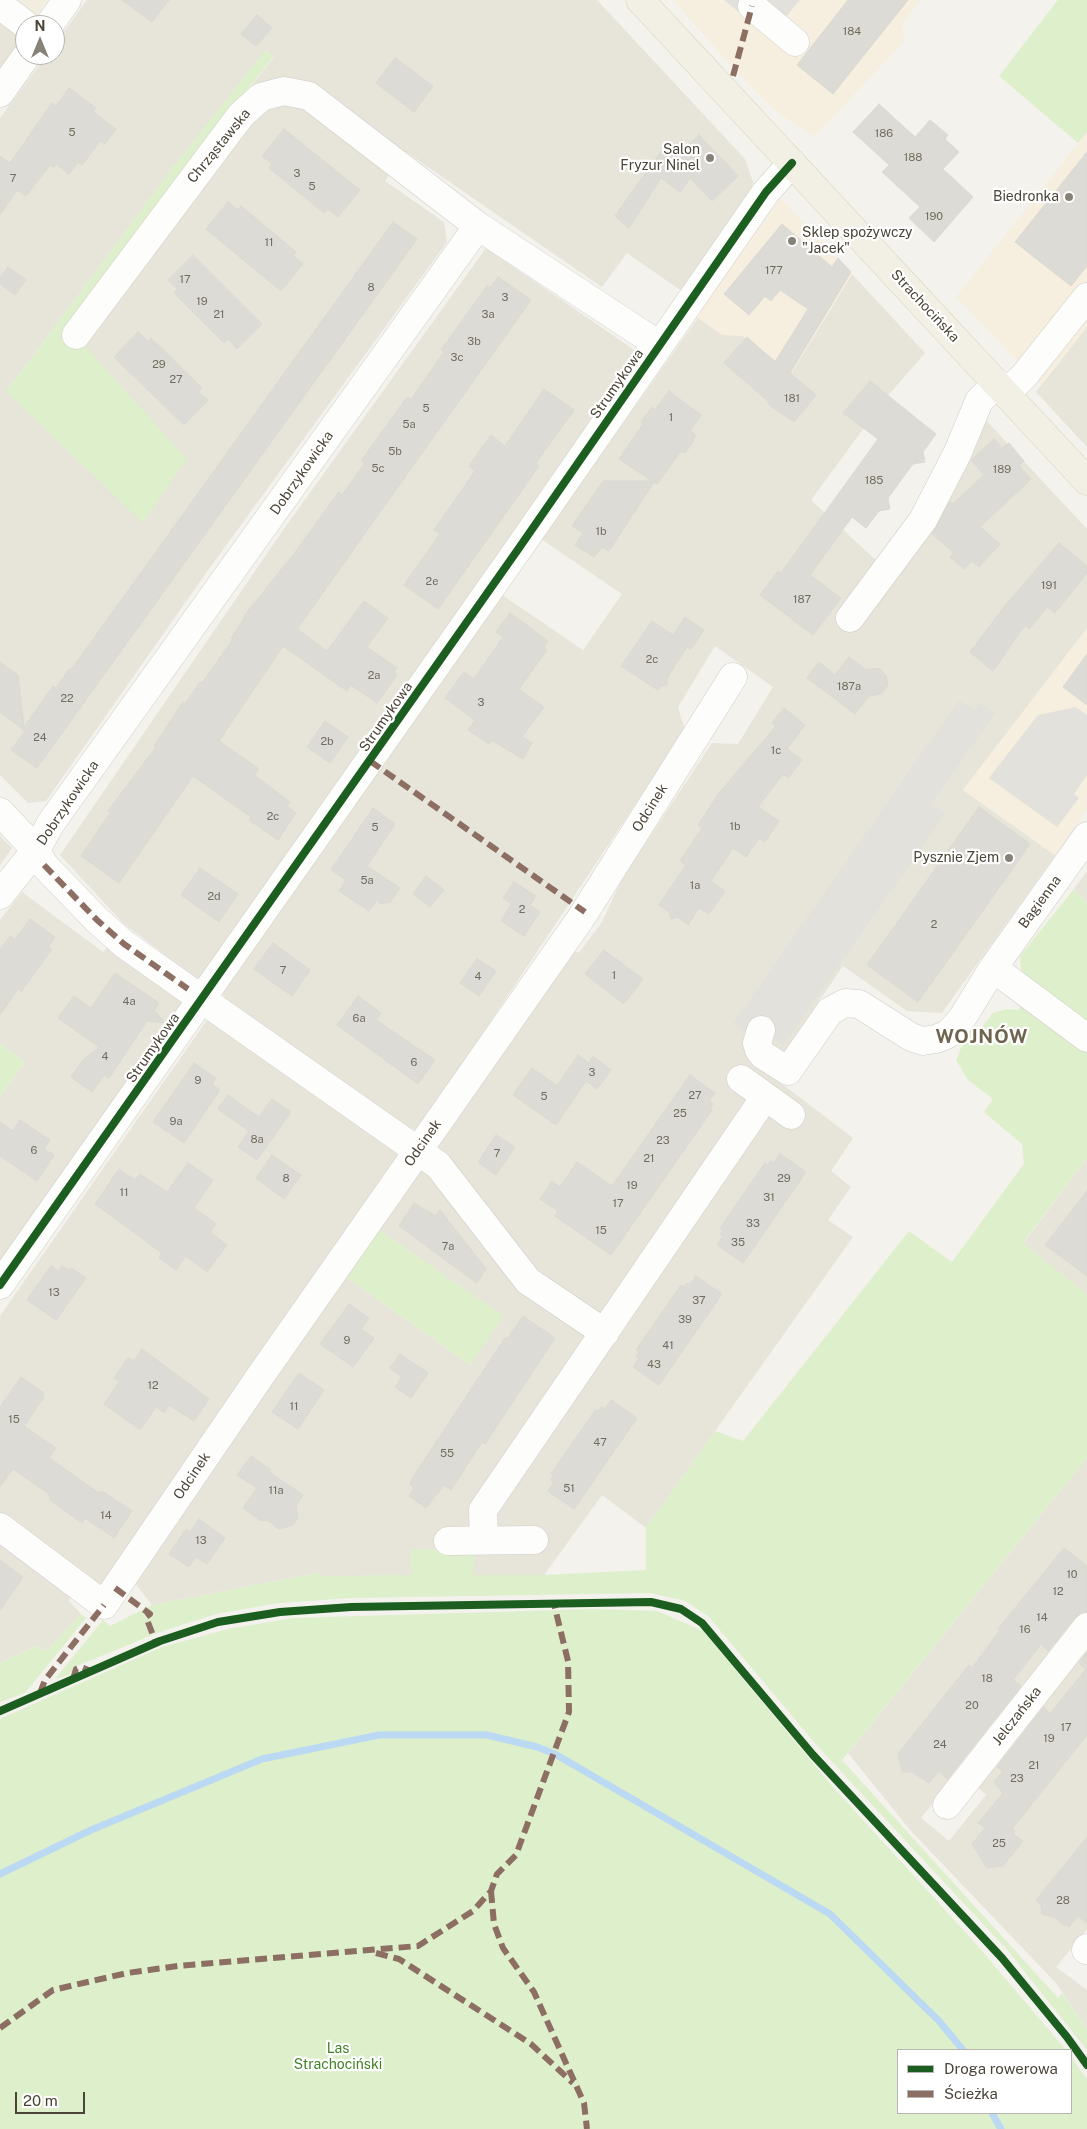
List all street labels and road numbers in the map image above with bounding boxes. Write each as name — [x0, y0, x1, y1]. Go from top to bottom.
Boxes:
street label: Chrząstawska — [184, 105, 254, 187]
street label: Strachocińska — [887, 266, 963, 346]
street label: Strumykowa — [587, 346, 647, 422]
street label: Dobrzykowicka — [267, 428, 337, 518]
street label: Strumykowa — [356, 679, 416, 755]
street label: Dobrzykowicka — [34, 758, 102, 848]
street label: Odcinek — [629, 781, 671, 835]
street label: Bagienna — [1015, 872, 1065, 932]
street label: Strumykowa — [123, 1010, 183, 1086]
street label: Odcinek — [401, 1116, 445, 1170]
street label: Odcinek — [170, 1449, 214, 1503]
street label: Jelczańska — [989, 1683, 1045, 1749]

